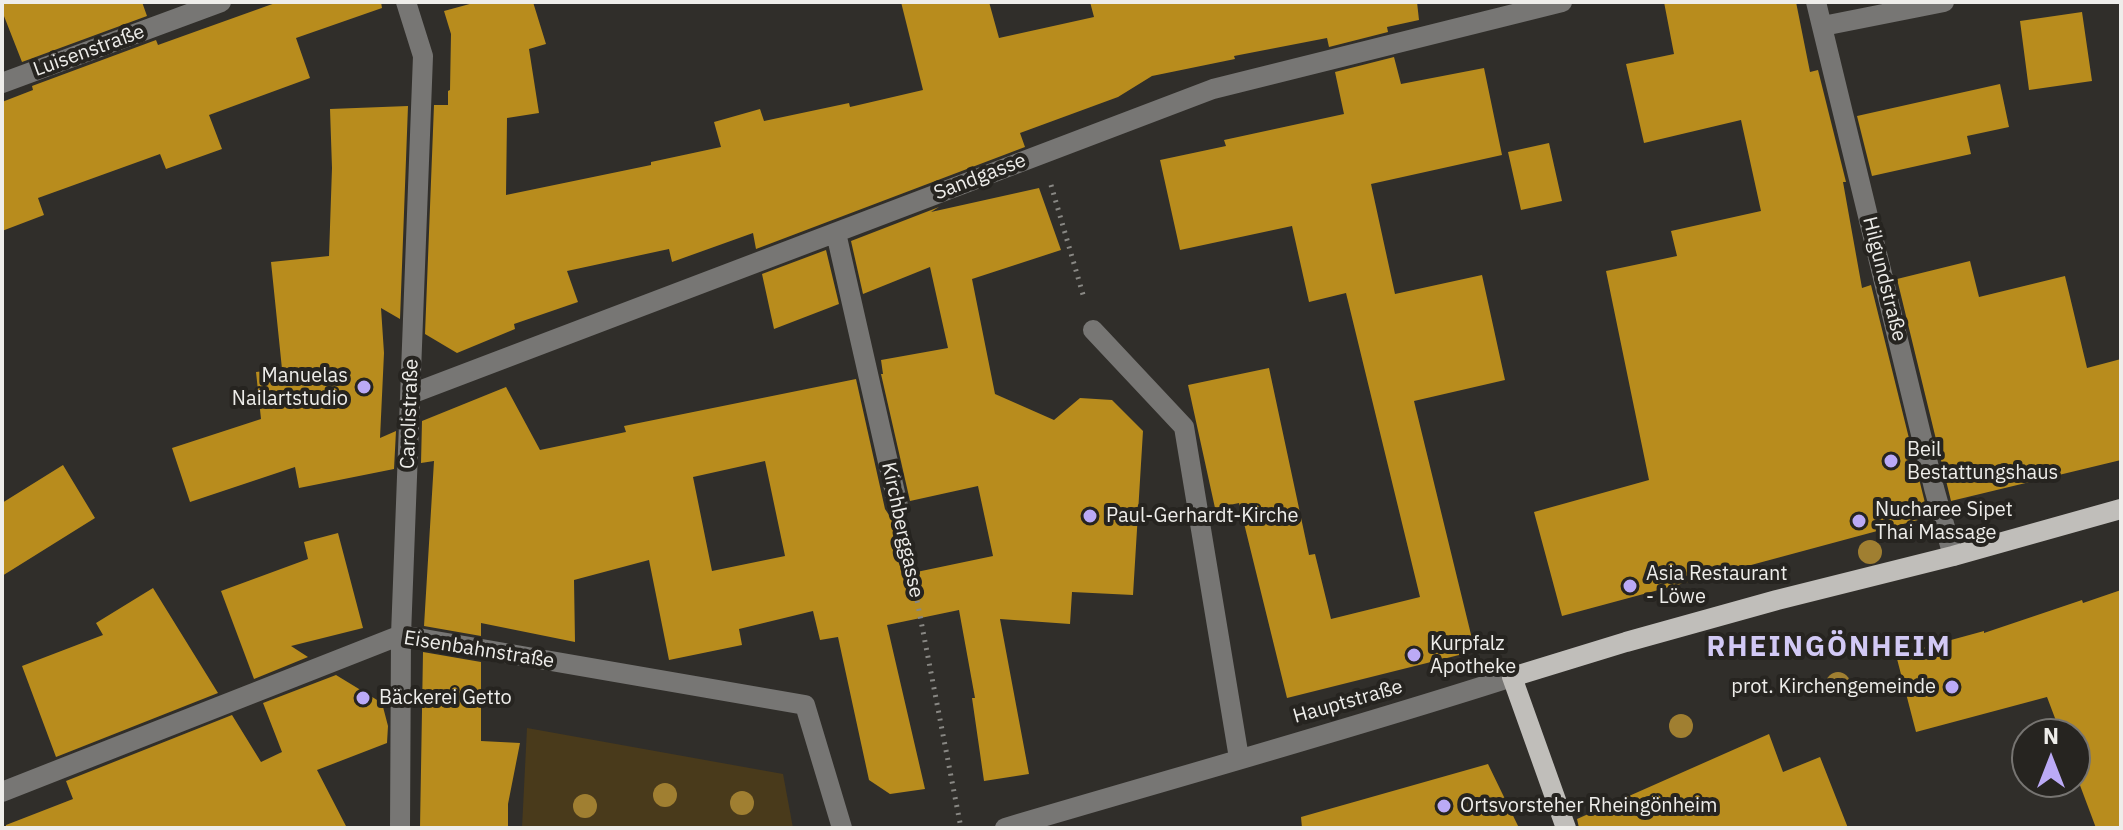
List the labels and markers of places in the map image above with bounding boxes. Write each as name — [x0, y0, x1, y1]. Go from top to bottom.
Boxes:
place label: Manuelas Nailartstudio — [232, 364, 348, 411]
marker: Manuelas Nailartstudio — [355, 378, 373, 396]
place label: Beil Bestattungshaus — [1907, 438, 2058, 485]
marker: Beil Bestattungshaus — [1882, 452, 1900, 470]
place label: Nucharee Sipet Thai Massage — [1875, 498, 2013, 545]
place label: Paul-Gerhardt-Kirche — [1106, 504, 1298, 528]
marker: Paul-Gerhardt-Kirche — [1081, 507, 1099, 525]
marker: Nucharee Sipet Thai Massage — [1850, 512, 1868, 530]
place label: Asia Restaurant - Löwe — [1646, 562, 1787, 609]
marker: Asia Restaurant - Löwe — [1621, 577, 1639, 595]
place label: Kurpfalz Apotheke — [1430, 632, 1516, 679]
marker: Kurpfalz Apotheke — [1405, 646, 1423, 664]
place label: prot. Kirchengemeinde — [1731, 675, 1936, 699]
marker: prot. Kirchengemeinde — [1943, 678, 1961, 696]
place label: Bäckerei Getto — [379, 686, 512, 710]
marker: Bäckerei Getto — [354, 689, 372, 707]
place label: Ortsvorsteher Rheingönheim — [1460, 794, 1718, 818]
marker: Ortsvorsteher Rheingönheim — [1435, 797, 1453, 815]

